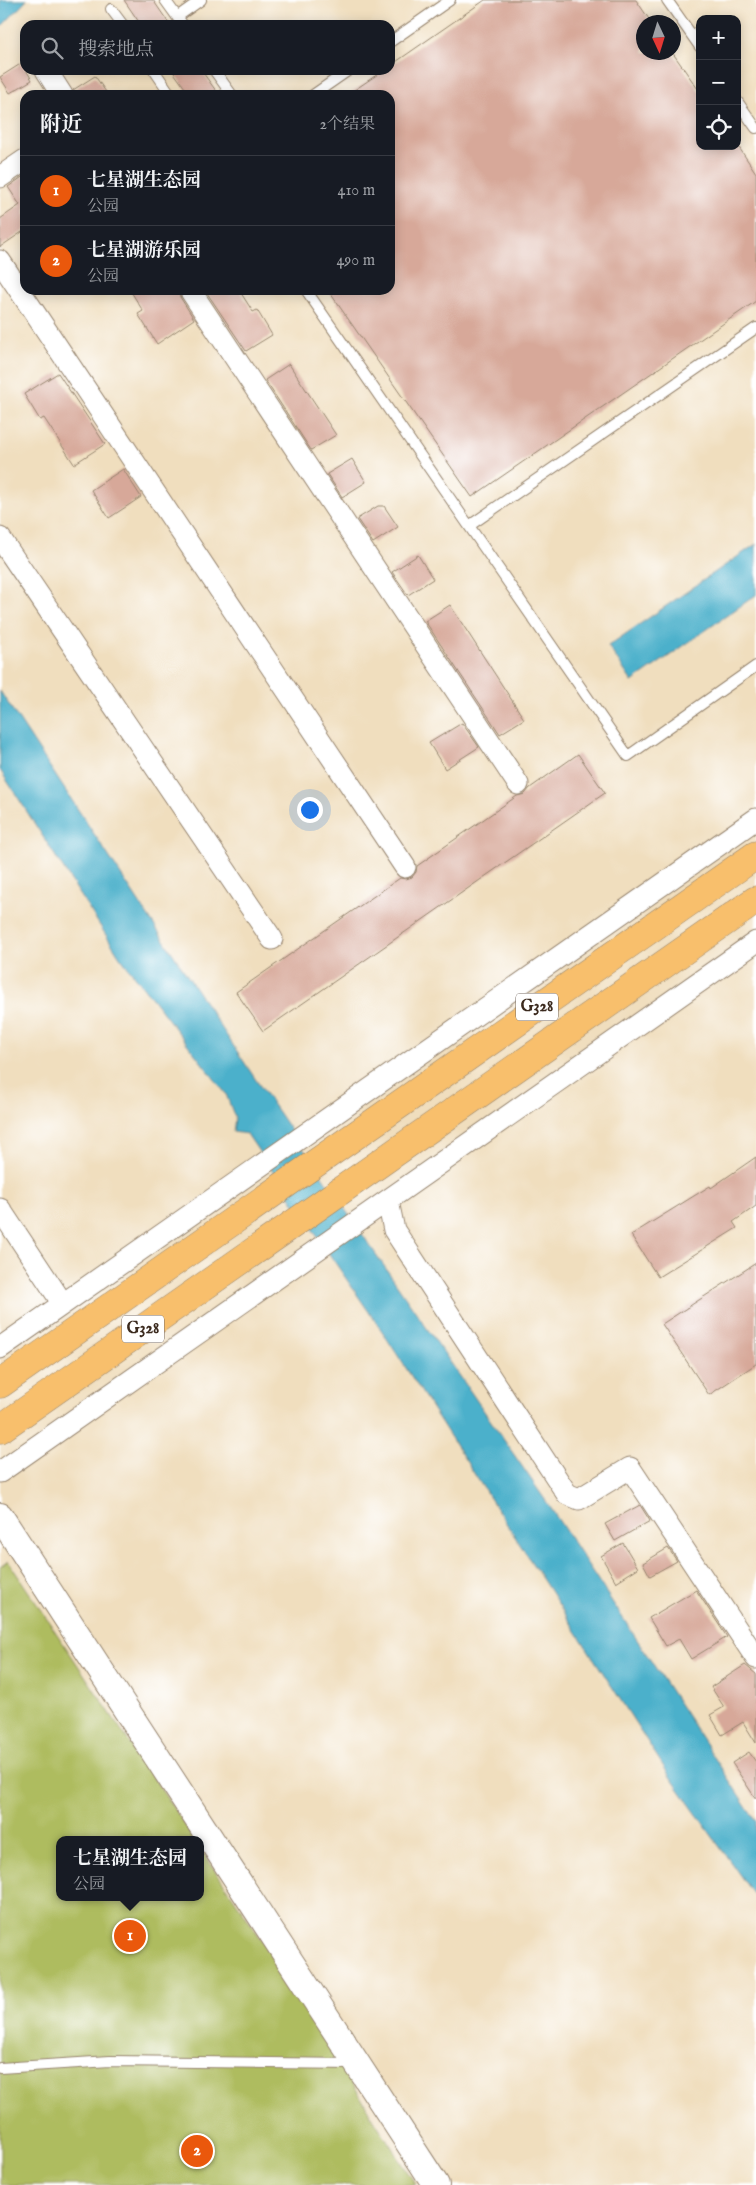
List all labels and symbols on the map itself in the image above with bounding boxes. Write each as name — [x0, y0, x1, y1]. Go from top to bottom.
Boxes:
north arrow — [636, 15, 681, 60]
your location — [297, 797, 323, 823]
road number: G328 — [516, 994, 558, 1020]
road number: G328 — [122, 1316, 164, 1342]
pin: 1 — [114, 1917, 146, 1955]
pin: 2 — [181, 2132, 213, 2170]

